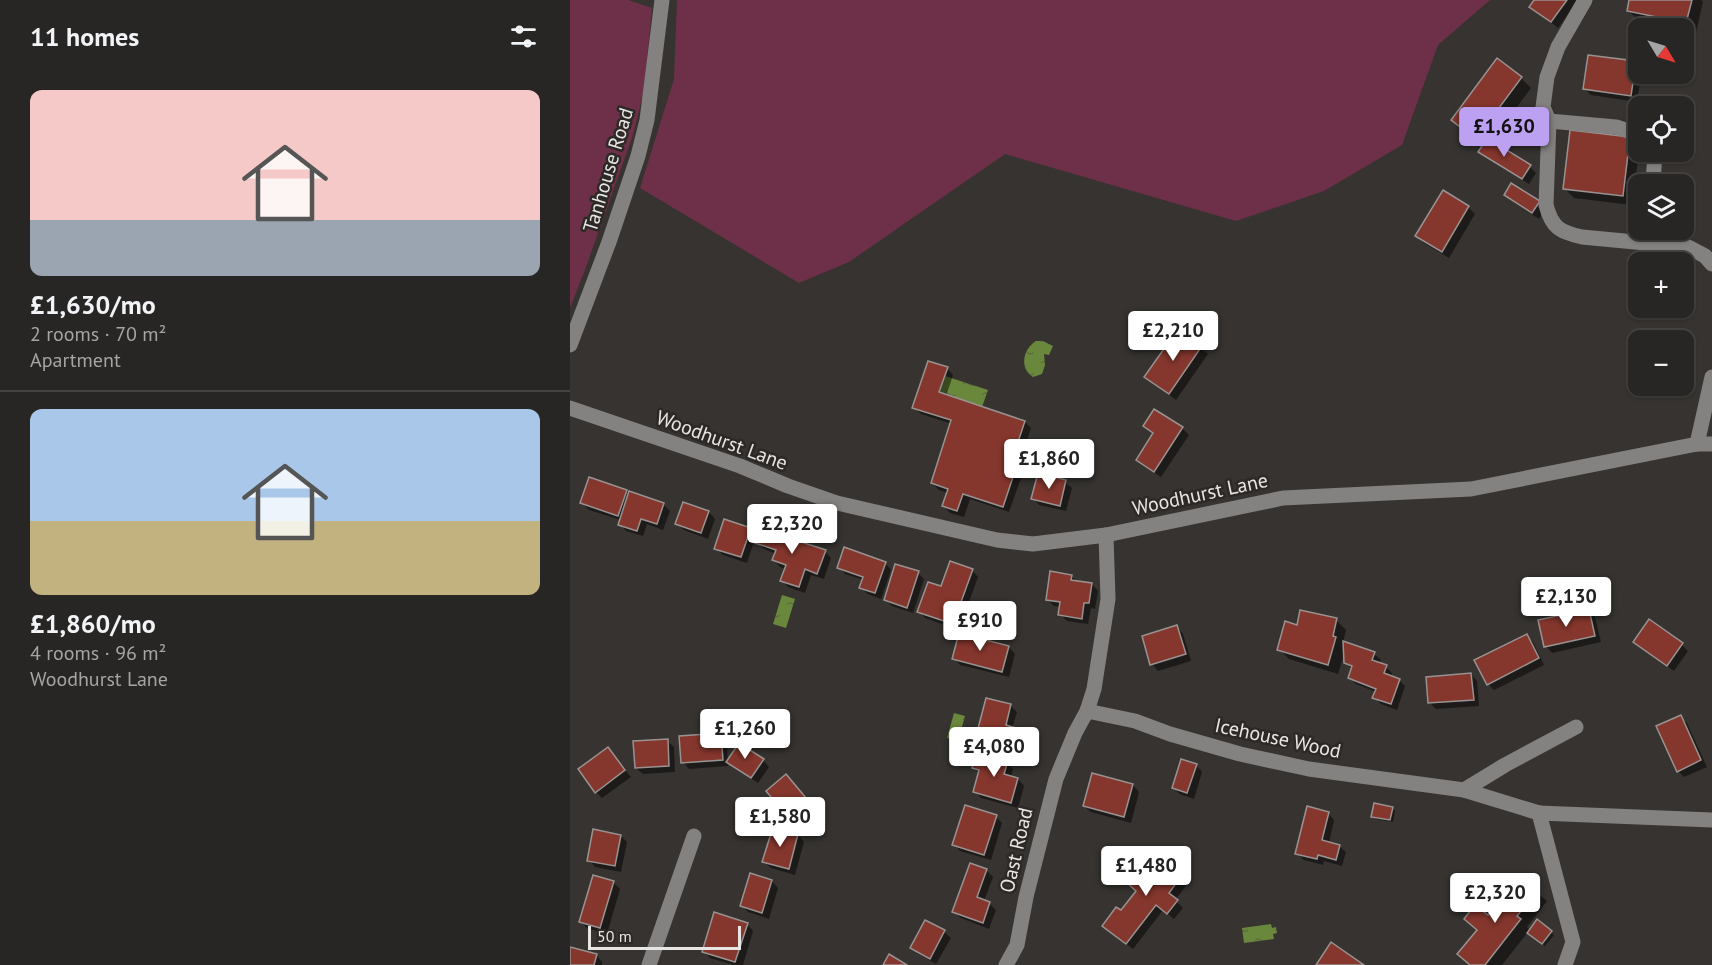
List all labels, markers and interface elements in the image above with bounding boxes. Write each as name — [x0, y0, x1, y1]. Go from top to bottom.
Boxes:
north arrow — [1628, 18, 1694, 84]
map controls — [1628, 18, 1694, 396]
text: 11 homes — [30, 20, 139, 53]
icon: filters — [507, 20, 540, 53]
button: locate — [1628, 96, 1694, 162]
street label: Tanhouse Road — [577, 105, 639, 235]
pin: £1,630 — [1455, 107, 1553, 158]
text: £1,630 — [1473, 113, 1535, 139]
icon: home — [231, 129, 339, 237]
button: layers — [1628, 174, 1694, 240]
button: + — [1628, 252, 1694, 318]
text: £1,630/mo — [30, 288, 156, 321]
pin: £2,210 — [1124, 311, 1222, 362]
text: £2,210 — [1142, 317, 1204, 343]
text: 2 rooms · 70 m² — [30, 321, 166, 347]
button: − — [1628, 330, 1694, 396]
text: Apartment — [30, 347, 121, 373]
street label: Woodhurst Lane — [653, 404, 791, 476]
pin: £1,860 — [1000, 439, 1098, 490]
text: £1,860 — [1018, 445, 1080, 471]
icon: home — [231, 448, 339, 556]
street label: Woodhurst Lane — [1130, 467, 1270, 521]
pin: £2,320 — [743, 504, 841, 555]
text: £2,320 — [761, 510, 823, 536]
pin: £2,130 — [1517, 577, 1615, 628]
text: £2,130 — [1535, 583, 1597, 609]
pin: £910 — [944, 601, 1016, 652]
text: £1,860/mo — [30, 607, 156, 640]
text: £910 — [957, 607, 1003, 633]
text: 4 rooms · 96 m² — [30, 640, 166, 666]
text: Woodhurst Lane — [30, 666, 168, 692]
pin: £1,260 — [696, 709, 794, 760]
street label: Icehouse Wood — [1212, 712, 1344, 764]
text: £1,260 — [714, 715, 776, 741]
pin: £4,080 — [945, 727, 1043, 778]
text: £4,080 — [963, 733, 1025, 759]
pin: £1,580 — [731, 797, 829, 848]
text: £1,580 — [749, 803, 811, 829]
street label: Oast Road — [994, 805, 1038, 895]
pin: £1,480 — [1097, 846, 1195, 897]
text: £1,480 — [1115, 852, 1177, 878]
pin: £2,320 — [1446, 873, 1544, 924]
text: £2,320 — [1464, 879, 1526, 905]
scale bar — [588, 923, 741, 950]
text: 50 m — [597, 926, 632, 946]

